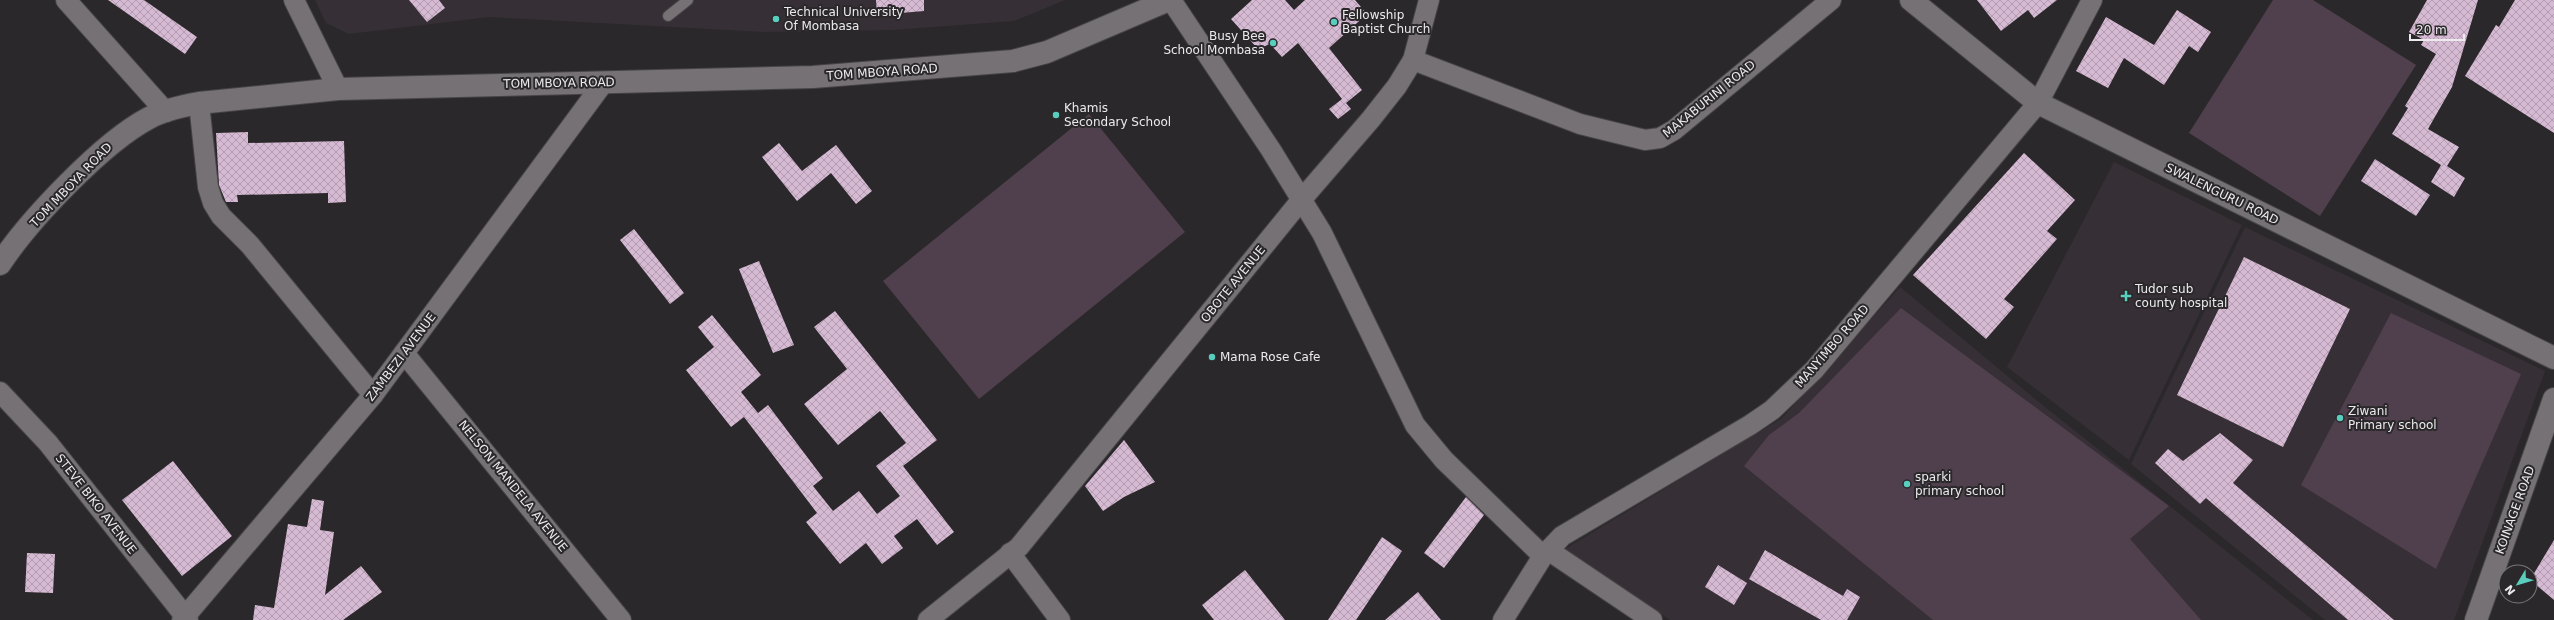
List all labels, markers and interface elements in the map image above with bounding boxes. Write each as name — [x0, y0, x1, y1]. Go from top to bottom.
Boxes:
place label: Technical University Of Mombasa — [783, 5, 903, 33]
place label: Fellowship Baptist Church — [1342, 8, 1430, 36]
marker: Technical University Of Mombasa — [771, 14, 781, 24]
scale bar — [2410, 16, 2464, 42]
marker: Fellowship Baptist Church — [1329, 17, 1339, 27]
text: 20 m — [2416, 23, 2447, 37]
place label: Busy Bee School Mombasa — [1163, 29, 1265, 57]
marker: Busy Bee School Mombasa — [1268, 38, 1278, 48]
street label: MAKABURINI ROAD — [1660, 57, 1758, 141]
street label: TOM MBOYA ROAD — [825, 61, 938, 83]
street label: TOM MBOYA ROAD — [502, 75, 615, 91]
place label: Khamis Secondary School — [1064, 101, 1171, 129]
marker: Khamis Secondary School — [1051, 110, 1061, 120]
street label: TOM MBOYA ROAD — [27, 140, 115, 231]
street label: SWALENGURU ROAD — [2163, 160, 2281, 228]
street label: OBOTE AVENUE — [1198, 243, 1268, 325]
place label: Tudor sub county hospital — [2134, 282, 2227, 310]
marker: Tudor sub county hospital — [2120, 290, 2132, 302]
street label: MANYIMBO ROAD — [1792, 302, 1872, 390]
street label: ZAMBEZI AVENUE — [363, 310, 439, 404]
place label: Mama Rose Cafe — [1220, 350, 1321, 364]
marker: Mama Rose Cafe — [1207, 352, 1217, 362]
place label: Ziwani Primary school — [2348, 404, 2437, 432]
marker: Ziwani Primary school — [2335, 413, 2345, 423]
street label: NELSON MANDELA AVENUE — [456, 417, 570, 555]
street label: STEVE BIKO AVENUE — [53, 451, 139, 557]
street label: KOINAGE ROAD — [2493, 464, 2537, 556]
place label: sparki primary school — [1915, 470, 2004, 498]
marker: sparki primary school — [1902, 479, 1912, 489]
north arrow — [2498, 564, 2538, 604]
text: N — [2503, 582, 2518, 597]

